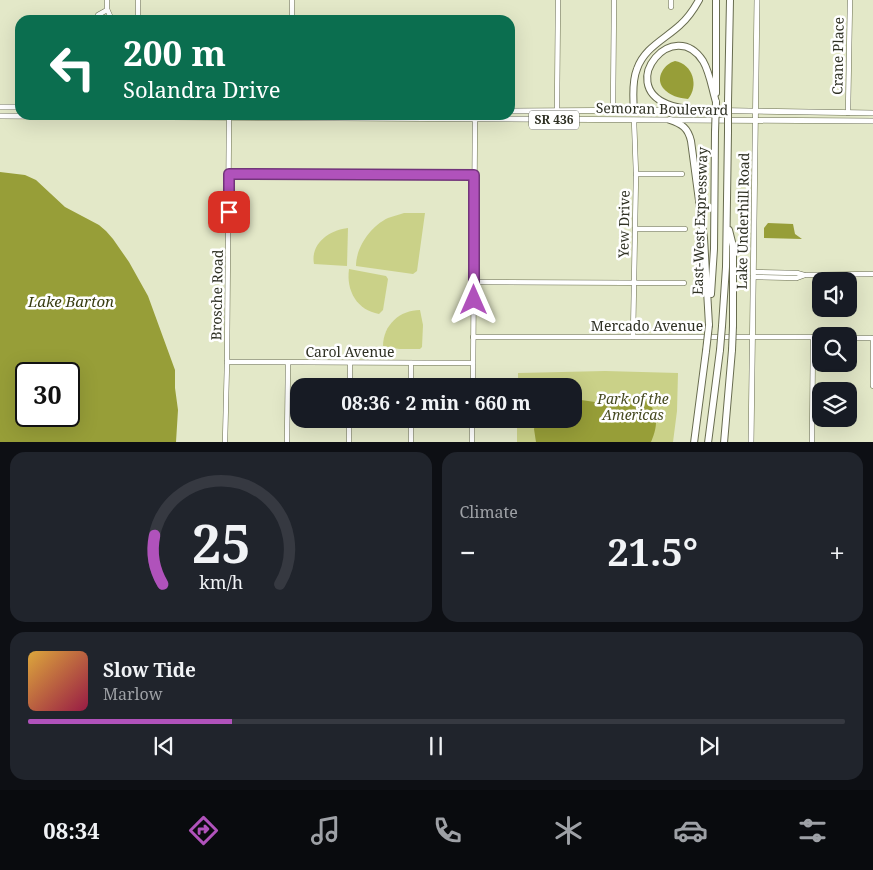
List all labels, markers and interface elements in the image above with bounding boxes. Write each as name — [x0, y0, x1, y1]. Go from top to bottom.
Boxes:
street label: Crane Place — [827, 17, 848, 95]
text: 200 m — [123, 29, 226, 76]
icon: left — [40, 35, 105, 100]
text: Solandra Drive — [123, 74, 281, 104]
street label: Semoran Boulevard — [596, 98, 729, 119]
road number: SR 436 — [529, 110, 579, 130]
street label: East-West Expressway — [687, 147, 712, 295]
street label: Lake Underhill Road — [732, 152, 753, 290]
street label: Yew Drive — [613, 190, 634, 259]
pin — [208, 191, 250, 233]
icon: arrive — [215, 198, 243, 226]
street label: Brosche Road — [206, 249, 227, 341]
map controls — [812, 272, 857, 427]
button: sound — [812, 272, 857, 317]
position arrow — [447, 273, 499, 325]
water label: Lake Barton — [27, 291, 114, 311]
street label: Mercado Avenue — [591, 316, 703, 335]
button: search — [812, 327, 857, 372]
street label: Carol Avenue — [305, 342, 395, 361]
speed limit sign: 30 — [15, 362, 80, 427]
button: layers — [812, 382, 857, 427]
park label: Park of the Americas — [596, 389, 669, 424]
text: 08:36 · 2 min · 660 m — [341, 390, 531, 416]
text: Climate — [460, 501, 518, 523]
text: 25 — [191, 507, 250, 578]
text: 21.5° — [607, 525, 698, 577]
text: − — [460, 533, 476, 571]
text: + — [829, 533, 845, 571]
text: km/h — [199, 570, 243, 594]
text: Slow Tide — [103, 657, 196, 683]
text: Marlow — [103, 683, 163, 705]
icon: previous — [150, 732, 178, 760]
icon: pause — [422, 732, 450, 760]
icon: next — [695, 732, 723, 760]
icon: directions — [186, 813, 221, 848]
icon: music — [308, 813, 343, 848]
icon: phone — [430, 813, 465, 848]
icon: climate — [551, 813, 586, 848]
icon: car — [673, 813, 708, 848]
icon: filters — [795, 813, 830, 848]
text: 08:34 — [43, 815, 100, 845]

